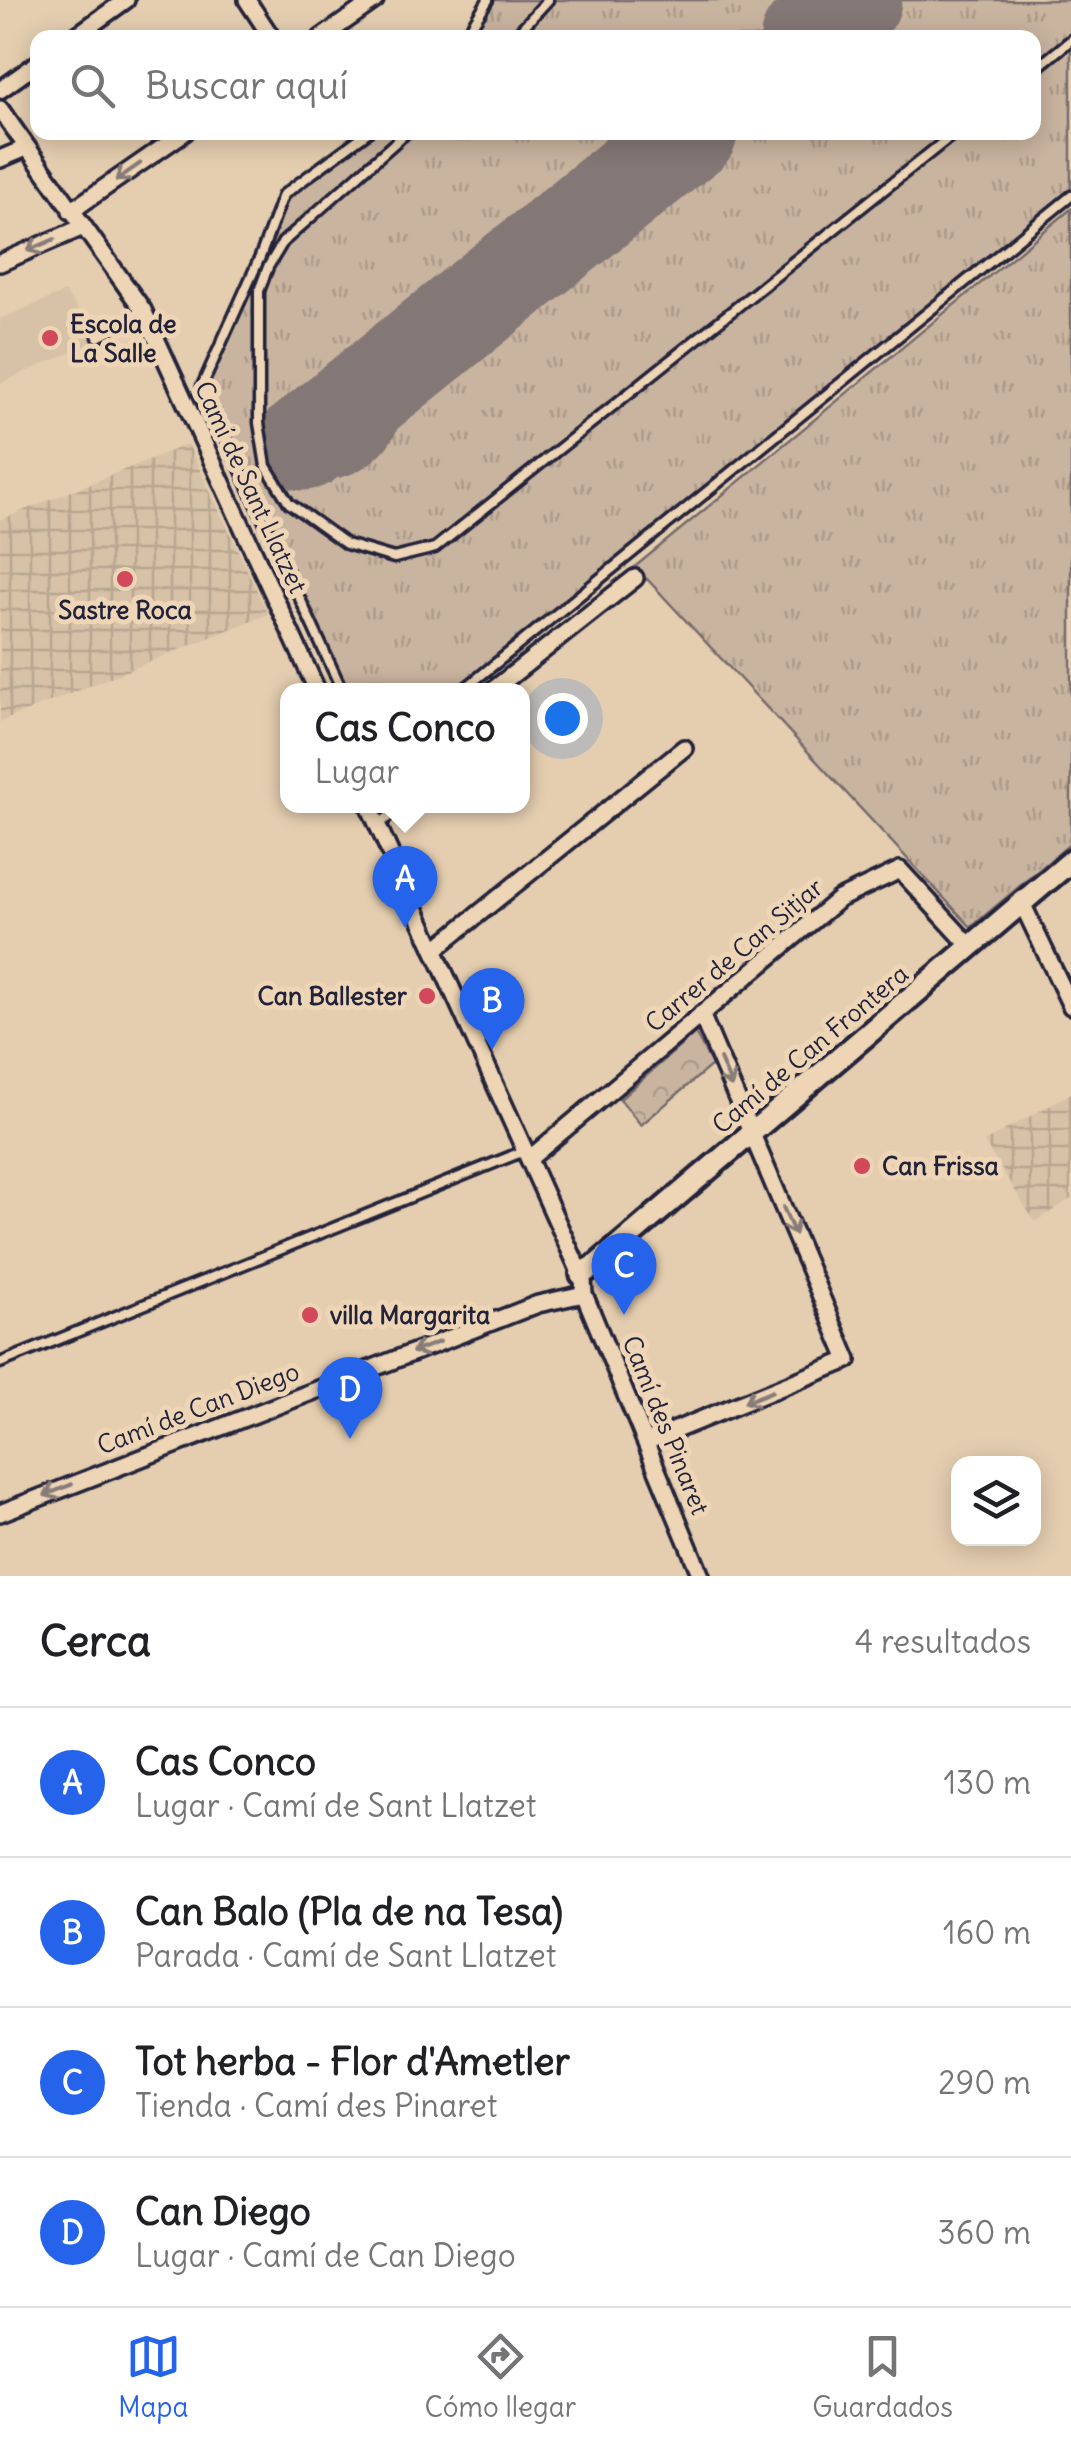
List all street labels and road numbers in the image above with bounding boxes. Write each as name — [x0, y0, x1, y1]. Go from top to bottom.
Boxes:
street label: Camí de Sant Llatzet — [188, 376, 314, 598]
street label: Carrer de Can Sitjar — [638, 871, 830, 1039]
street label: Camí de Can Frontera — [705, 958, 915, 1140]
street label: Camí des Pinaret — [616, 1331, 716, 1519]
street label: Camí de Can Diego — [92, 1355, 304, 1461]

